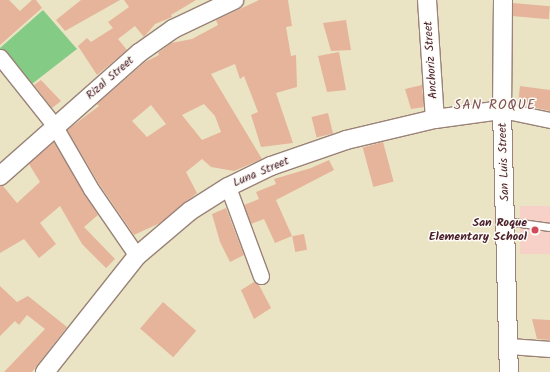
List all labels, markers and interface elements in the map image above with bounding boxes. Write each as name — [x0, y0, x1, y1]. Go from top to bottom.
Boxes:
street label: Anchoriz Street — [421, 20, 441, 100]
street label: Rizal Street — [83, 53, 137, 103]
district label: SAN ROQUE — [454, 97, 536, 113]
street label: San Luis Street — [495, 122, 513, 202]
street label: Luna Street — [231, 154, 291, 190]
place label: San Roque Elementary School — [429, 216, 527, 244]
marker: San Roque Elementary School — [530, 225, 540, 235]

